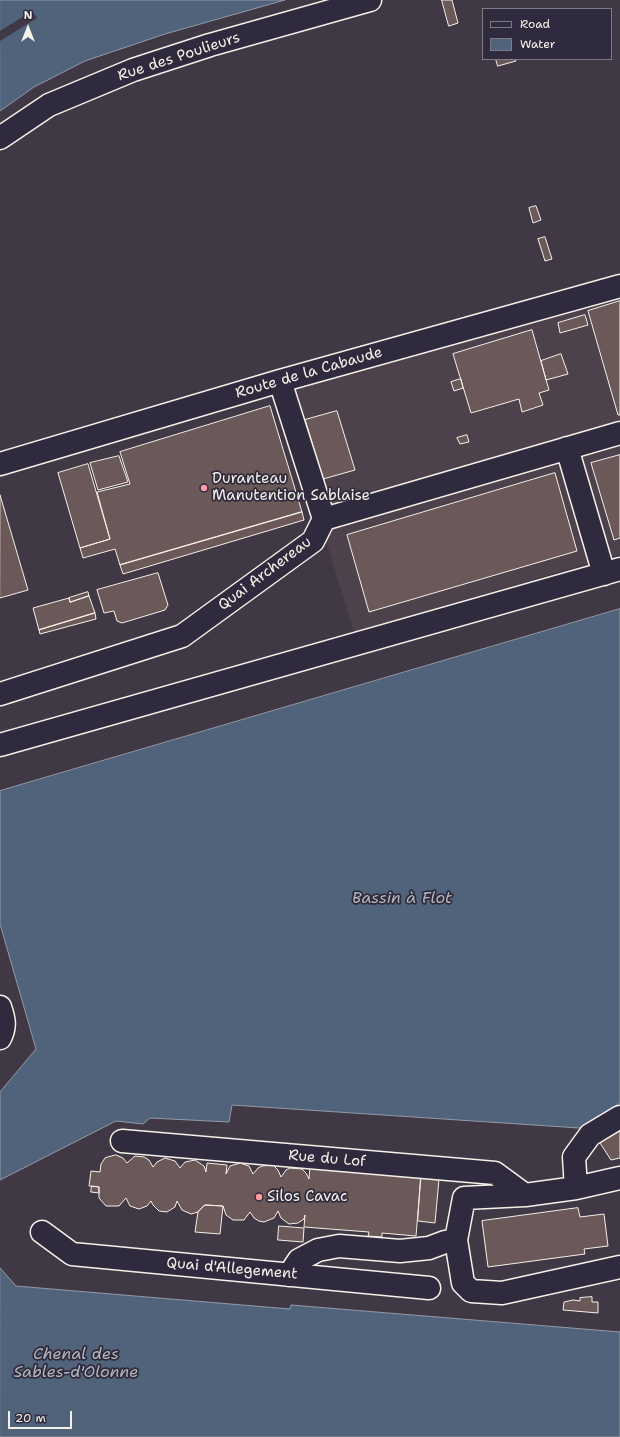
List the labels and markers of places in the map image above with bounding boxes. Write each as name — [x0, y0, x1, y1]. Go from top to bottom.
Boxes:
place label: Duranteau Manutention Sablaise — [212, 470, 370, 505]
marker: Duranteau Manutention Sablaise — [199, 483, 209, 493]
place label: Silos Cavac — [267, 1188, 348, 1206]
marker: Silos Cavac — [254, 1192, 264, 1202]

